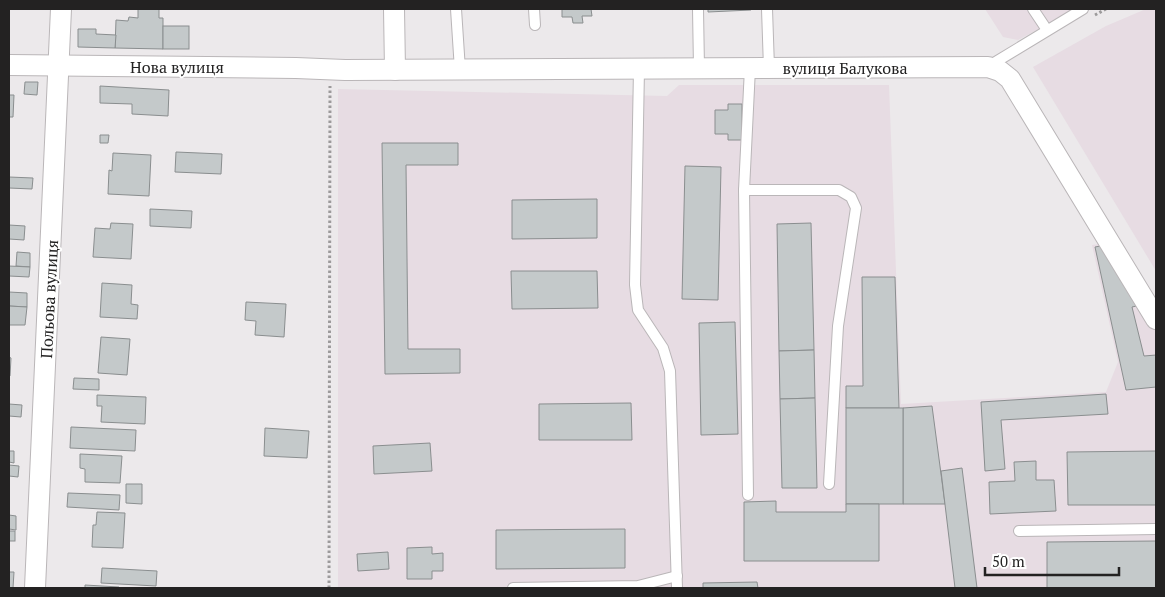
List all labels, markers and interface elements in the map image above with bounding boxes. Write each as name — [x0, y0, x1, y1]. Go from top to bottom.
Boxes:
street label: Нова вулиця — [130, 56, 224, 78]
street label: вулиця Балукова — [782, 57, 908, 79]
street label: Польова вулиця — [35, 239, 63, 359]
scale bar — [985, 544, 1119, 576]
text: 50 m — [992, 551, 1025, 571]

